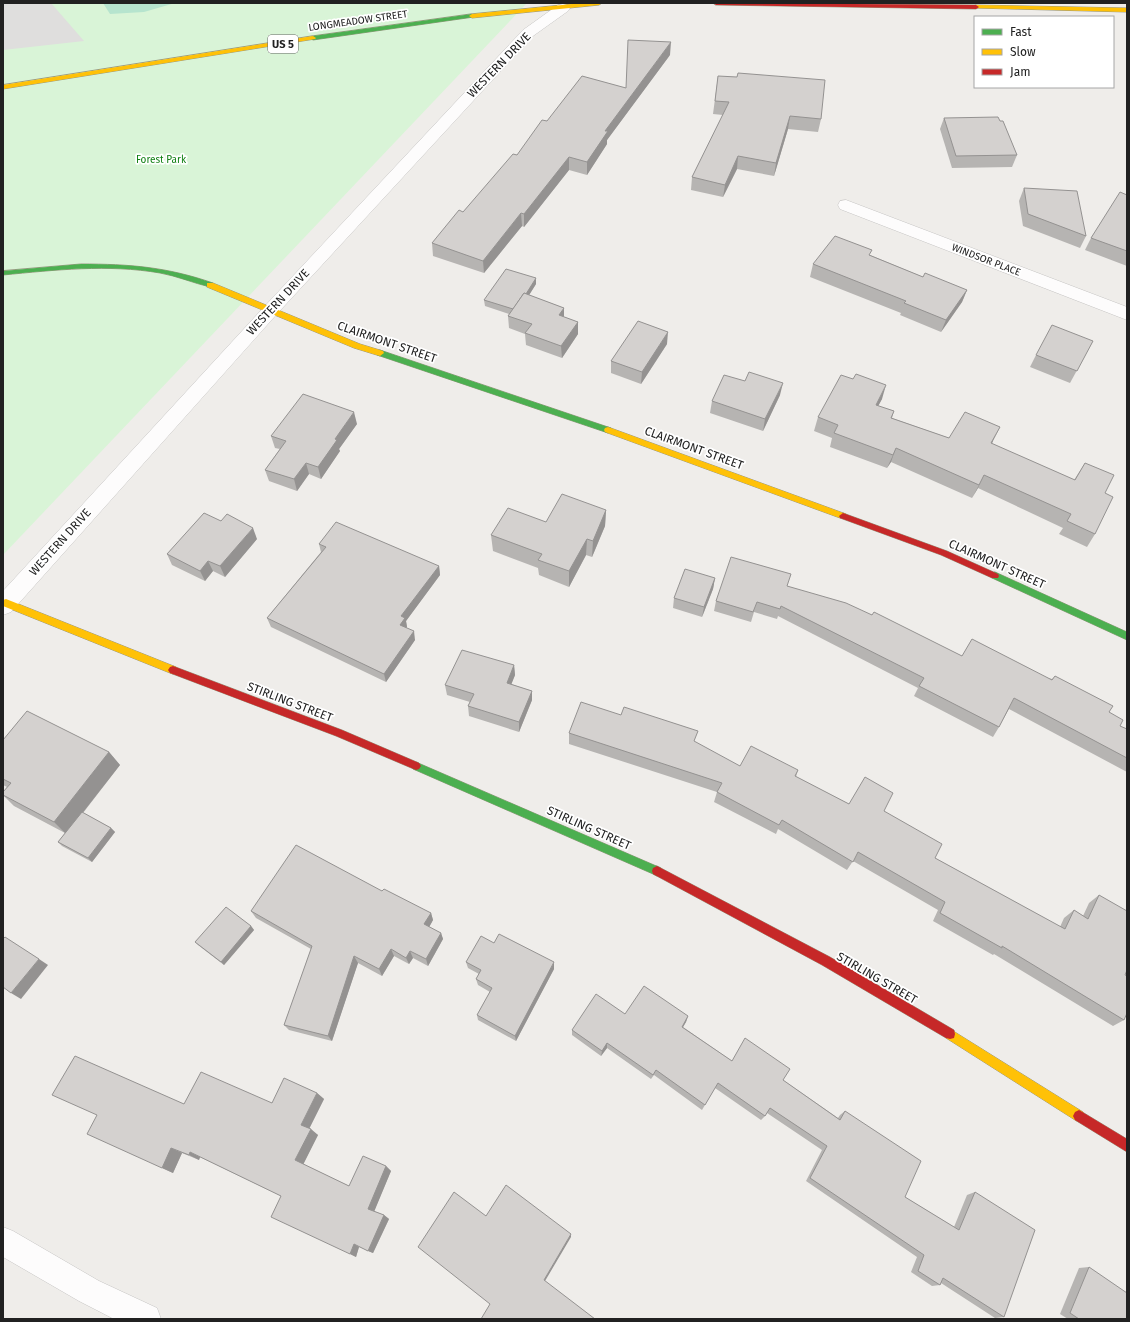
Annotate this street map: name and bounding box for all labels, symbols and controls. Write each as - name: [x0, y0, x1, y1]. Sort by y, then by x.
- street label: LONGMEADOW STREET: [308, 8, 409, 34]
- legend: [974, 16, 1114, 88]
- text: Fast: [1010, 25, 1032, 39]
- street label: WESTERN DRIVE: [464, 29, 534, 101]
- road number: US 5: [268, 35, 298, 53]
- text: Slow: [1010, 45, 1036, 59]
- text: Jam: [1010, 65, 1030, 79]
- park label: Forest Park: [136, 154, 187, 166]
- street label: WINDSOR PLACE: [950, 241, 1022, 279]
- street label: WESTERN DRIVE: [244, 266, 312, 338]
- street label: CLAIRMONT STREET: [335, 318, 439, 366]
- street label: CLAIRMONT STREET: [643, 424, 746, 473]
- street label: WESTERN DRIVE: [26, 506, 94, 578]
- street label: CLAIRMONT STREET: [947, 536, 1048, 592]
- street label: STIRLING STREET: [245, 679, 336, 725]
- street label: STIRLING STREET: [545, 803, 634, 853]
- street label: STIRLING STREET: [834, 949, 920, 1007]

